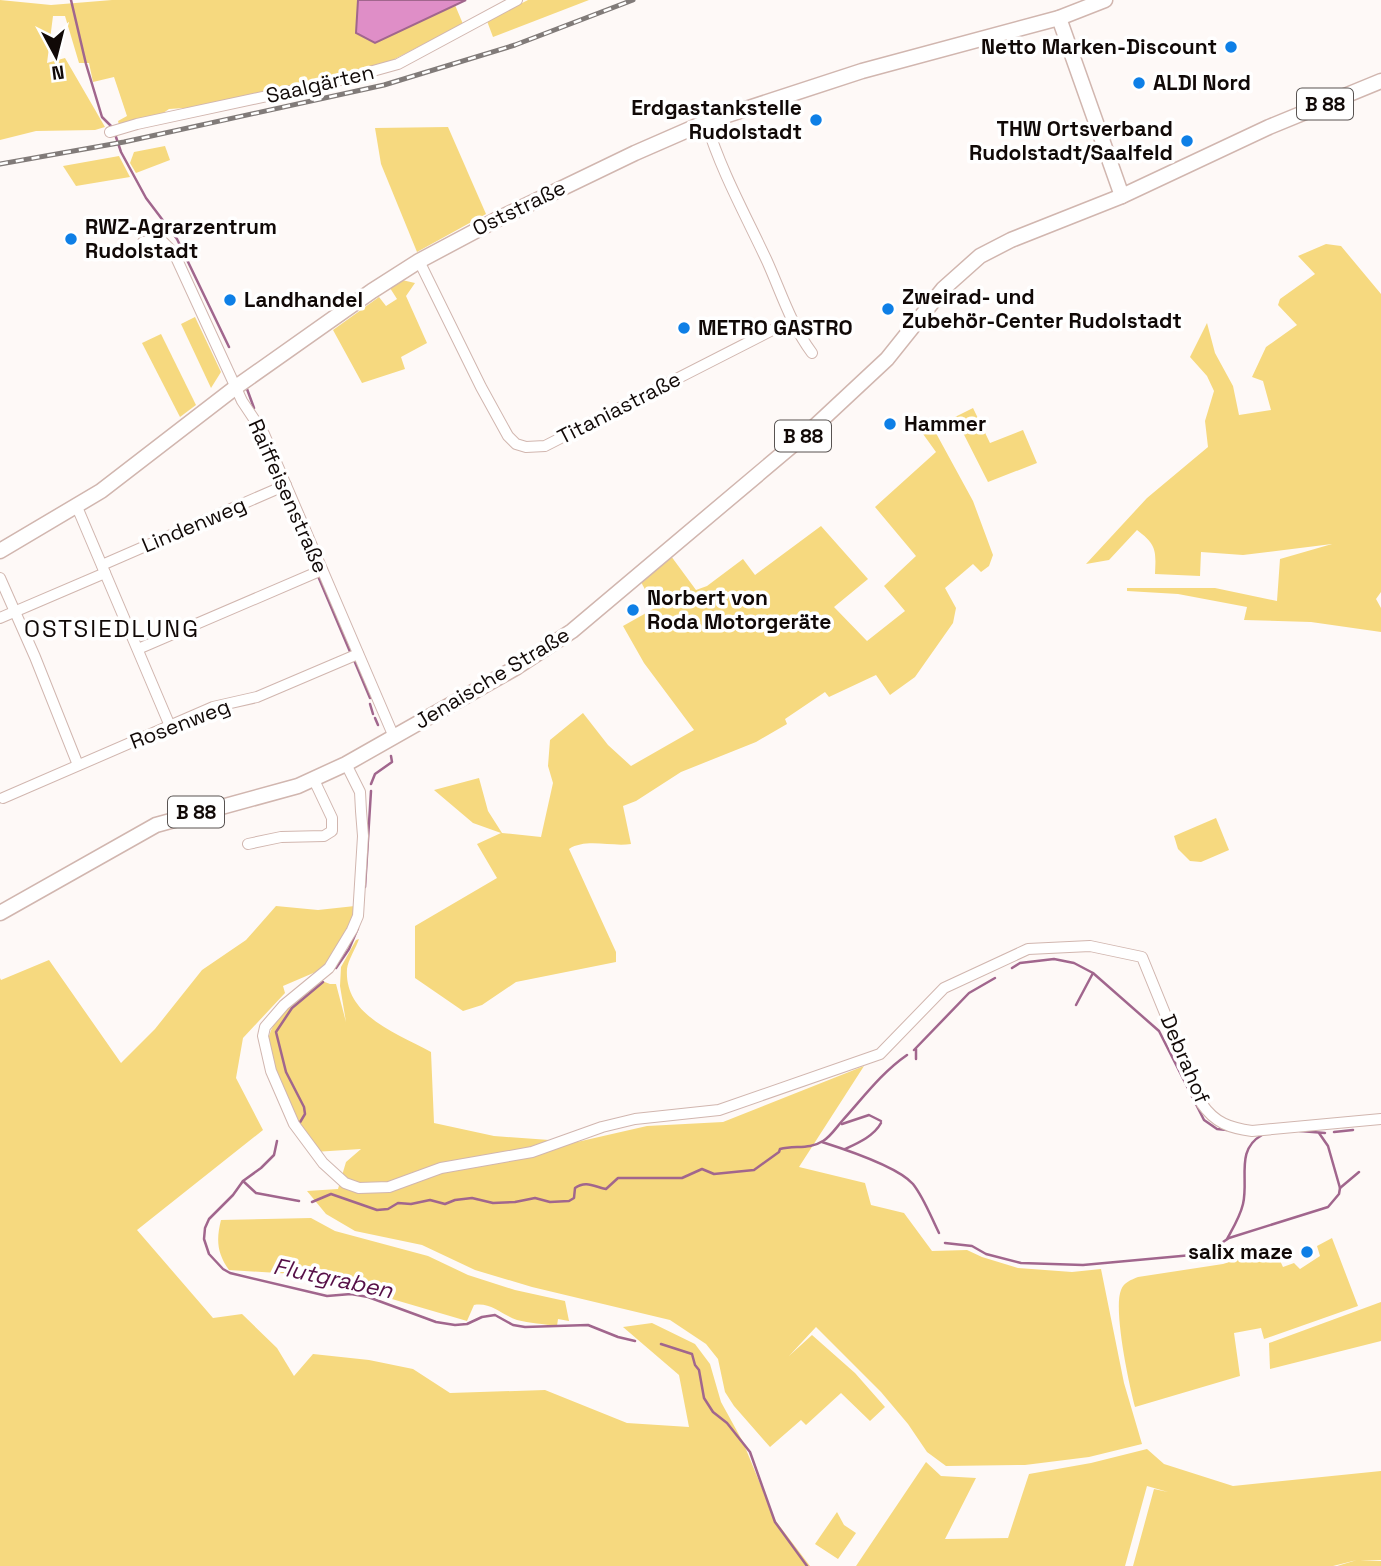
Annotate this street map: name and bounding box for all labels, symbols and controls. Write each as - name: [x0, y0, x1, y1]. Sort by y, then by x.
- north arrow: [21, 21, 91, 91]
- place label: Netto Marken-Discount: [981, 33, 1217, 60]
- marker: Netto Marken-Discount: [1223, 39, 1239, 55]
- street label: Saalgärten: [263, 58, 377, 109]
- text: N: [50, 59, 66, 86]
- place label: ALDI Nord: [1153, 69, 1251, 96]
- marker: ALDI Nord: [1131, 75, 1147, 91]
- road number: B 88: [1297, 88, 1353, 120]
- place label: Erdgastankstelle Rudolstadt: [631, 94, 802, 145]
- marker: Erdgastankstelle Rudolstadt: [808, 112, 824, 128]
- place label: THW Ortsverband Rudolstadt/Saalfeld: [969, 115, 1173, 166]
- marker: THW Ortsverband Rudolstadt/Saalfeld: [1179, 133, 1195, 149]
- street label: Oststraße: [468, 173, 570, 242]
- place label: RWZ-Agrarzentrum Rudolstadt: [85, 213, 277, 264]
- marker: RWZ-Agrarzentrum Rudolstadt: [63, 231, 79, 247]
- place label: Zweirad- und Zubehör-Center Rudolstadt: [902, 283, 1182, 334]
- place label: Landhandel: [244, 286, 363, 313]
- marker: Landhandel: [222, 292, 238, 308]
- marker: Zweirad- und Zubehör-Center Rudolstadt: [880, 301, 896, 317]
- place label: METRO GASTRO: [698, 314, 853, 341]
- marker: METRO GASTRO: [676, 320, 692, 336]
- street label: Titaniastraße: [553, 365, 685, 450]
- place label: Hammer: [904, 410, 986, 437]
- street label: Raiffeisenstraße: [242, 415, 334, 577]
- marker: Hammer: [882, 416, 898, 432]
- road number: B 88: [775, 420, 831, 452]
- street label: Lindenweg: [138, 490, 250, 559]
- place label: Norbert von Roda Motorgeräte: [647, 584, 831, 635]
- marker: Norbert von Roda Motorgeräte: [625, 602, 641, 618]
- district label: OSTSIEDLUNG: [24, 613, 200, 644]
- street label: Jenaische Straße: [409, 621, 574, 735]
- street label: Rosenweg: [126, 692, 234, 755]
- road number: B 88: [168, 796, 224, 828]
- street label: Debrahof: [1155, 1010, 1216, 1107]
- place label: salix maze: [1188, 1238, 1293, 1265]
- marker: salix maze: [1299, 1244, 1315, 1260]
- water label: Flutgraben: [271, 1251, 396, 1305]

